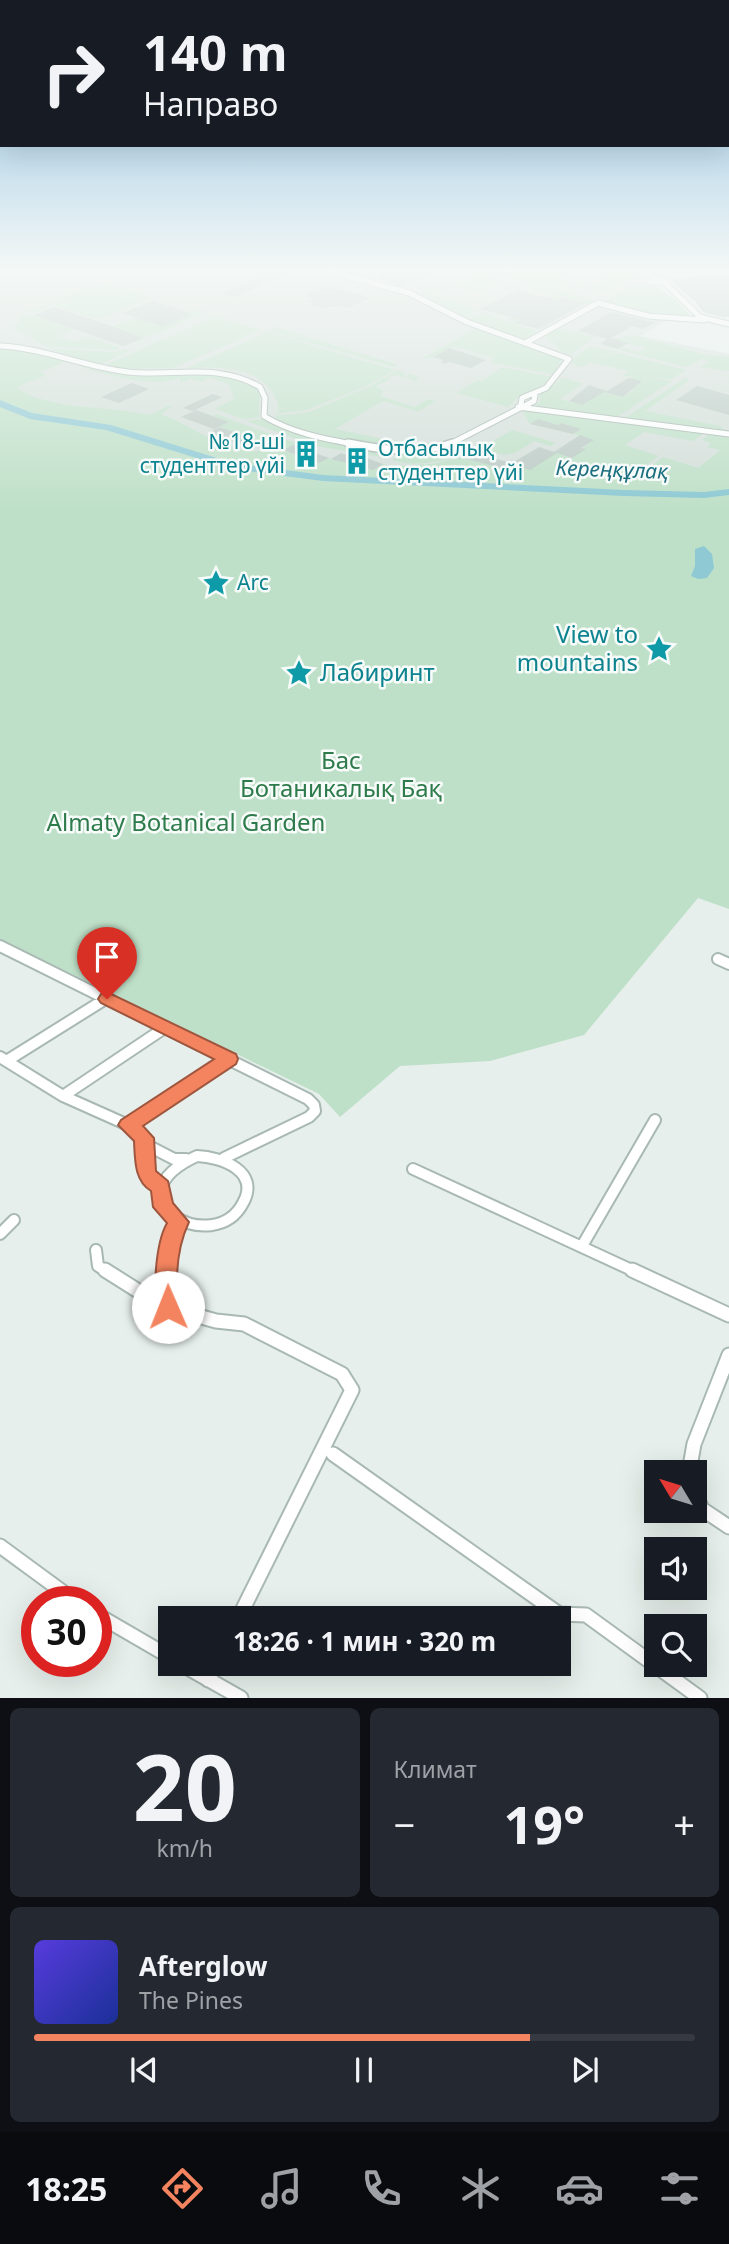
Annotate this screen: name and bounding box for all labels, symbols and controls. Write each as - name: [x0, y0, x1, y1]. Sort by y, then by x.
- text: 140 m: [143, 19, 288, 85]
- icon: right: [28, 28, 119, 119]
- text: Направо: [143, 82, 278, 125]
- place label: №18-ші студенттер үйі: [140, 427, 285, 479]
- place label: Отбасылық студенттер үйі: [378, 434, 523, 486]
- building icon: №18-ші студенттер үйі: [291, 439, 321, 469]
- building icon: Отбасылық студенттер үйі: [342, 446, 372, 476]
- water label: Кереңқұлақ: [555, 453, 670, 485]
- place icon: Arc: [201, 568, 231, 598]
- place label: Arc: [237, 568, 269, 596]
- place label: View to mountains: [517, 617, 638, 678]
- place icon: View to mountains: [644, 634, 674, 664]
- place label: Лабиринт: [320, 655, 435, 688]
- place icon: Лабиринт: [284, 658, 314, 688]
- park label: Бас Ботаникалық Бақ: [240, 743, 443, 804]
- park label: Almaty Botanical Garden: [47, 805, 325, 838]
- pin: [77, 927, 137, 999]
- icon: arrive: [88, 938, 126, 976]
- position arrow: [131, 1270, 205, 1344]
- north arrow: [644, 1460, 707, 1522]
- map controls: [644, 1460, 707, 1677]
- button: sound: [644, 1537, 707, 1600]
- speed limit sign: 30: [21, 1586, 112, 1677]
- button: search: [644, 1614, 707, 1677]
- text: 18:26 · 1 мин · 320 m: [233, 1623, 496, 1659]
- text: 20: [133, 1724, 237, 1848]
- text: Климат: [394, 1753, 477, 1785]
- text: 19°: [503, 1788, 585, 1859]
- text: −: [394, 1798, 415, 1850]
- text: +: [673, 1798, 695, 1850]
- text: km/h: [156, 1832, 213, 1864]
- text: Afterglow: [139, 1948, 267, 1984]
- text: The Pines: [139, 1984, 243, 2016]
- icon: previous: [125, 2051, 163, 2089]
- icon: pause: [345, 2051, 383, 2089]
- icon: next: [566, 2051, 604, 2089]
- icon: directions: [158, 2164, 207, 2213]
- icon: music: [257, 2164, 306, 2213]
- icon: phone: [357, 2164, 406, 2213]
- icon: climate: [456, 2164, 505, 2213]
- icon: car: [555, 2164, 604, 2213]
- icon: filters: [655, 2164, 704, 2213]
- text: 18:25: [25, 2167, 107, 2210]

